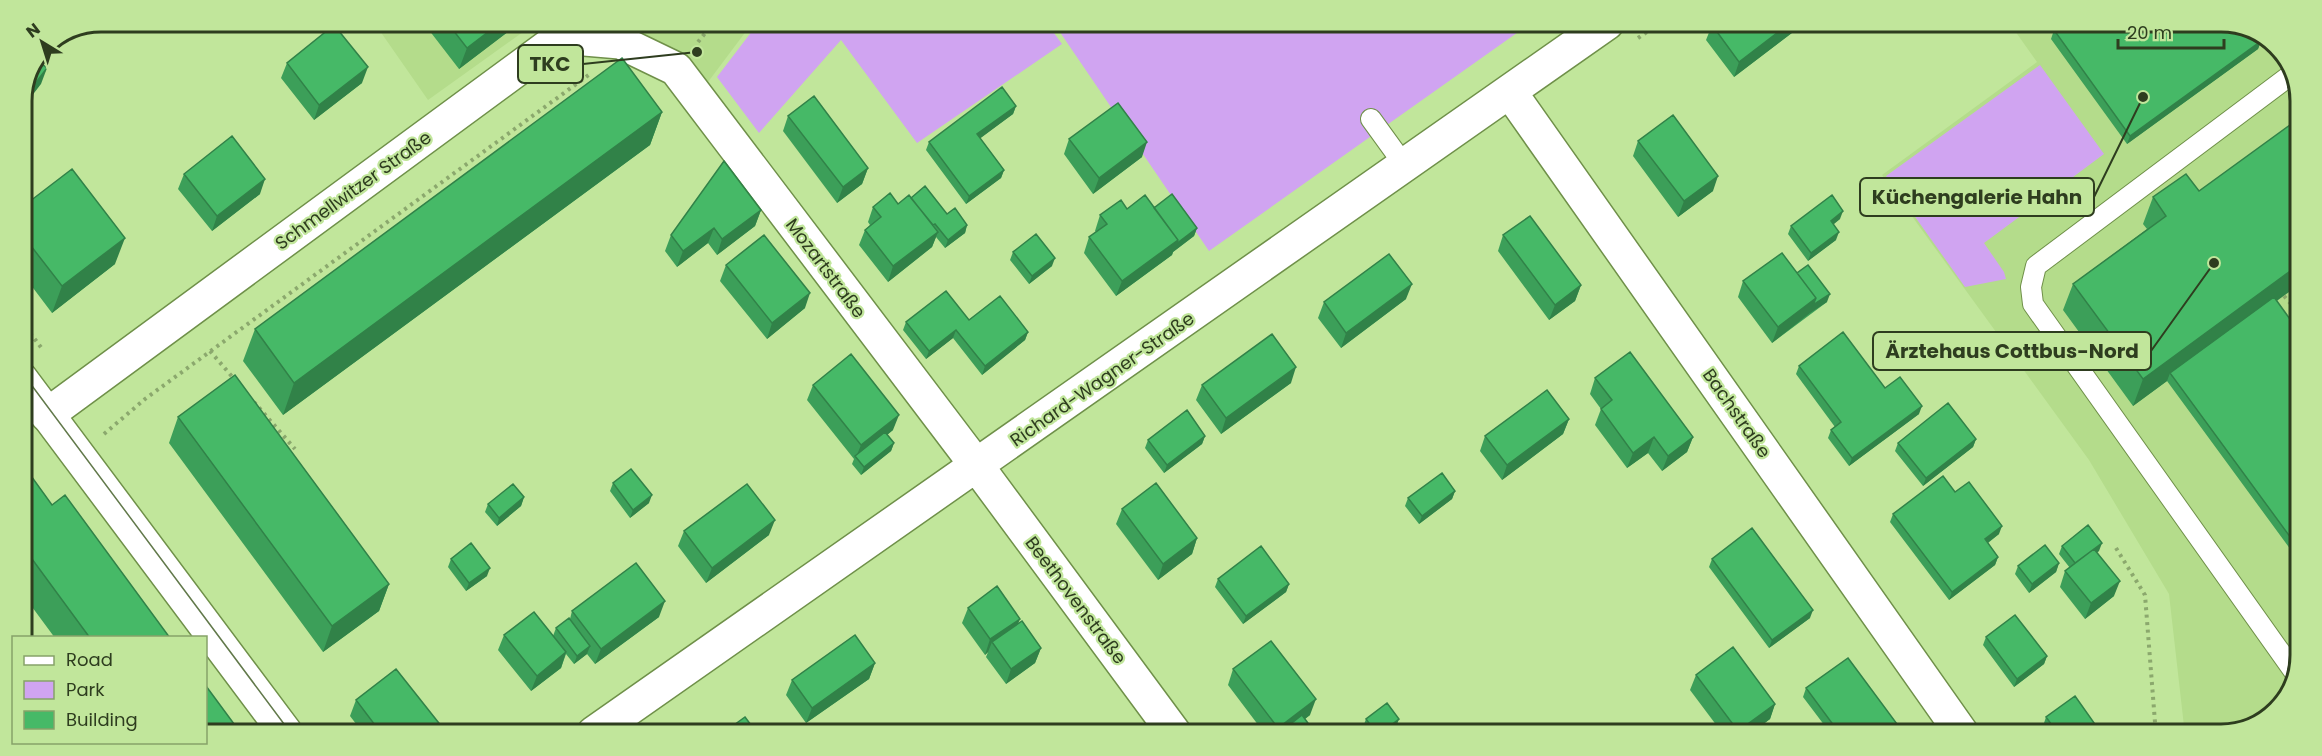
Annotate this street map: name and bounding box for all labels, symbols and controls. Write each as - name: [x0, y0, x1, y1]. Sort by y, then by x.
- north arrow: [12, 12, 72, 72]
- scale bar: [2118, 12, 2224, 50]
- text: N: [21, 18, 45, 43]
- text: 20 m: [2127, 20, 2172, 45]
- callout: TKC: [518, 45, 583, 83]
- text: TKC: [530, 50, 571, 78]
- street label: Schmellwitzer Straße: [270, 125, 436, 255]
- callout: Küchengalerie Hahn: [1860, 178, 2094, 216]
- text: Küchengalerie Hahn: [1872, 183, 2082, 211]
- street label: Mozartstraße: [780, 213, 872, 323]
- street label: Richard-Wagner-Straße: [1005, 306, 1199, 452]
- callout: Ärztehaus Cottbus-Nord: [1873, 332, 2151, 370]
- text: Ärztehaus Cottbus-Nord: [1885, 337, 2139, 365]
- street label: Bachstraße: [1697, 363, 1777, 463]
- street label: Beethovenstraße: [1020, 531, 1132, 669]
- legend: [12, 636, 207, 744]
- text: Road: [66, 647, 113, 672]
- text: Park: [66, 677, 105, 702]
- text: Building: [66, 707, 138, 732]

